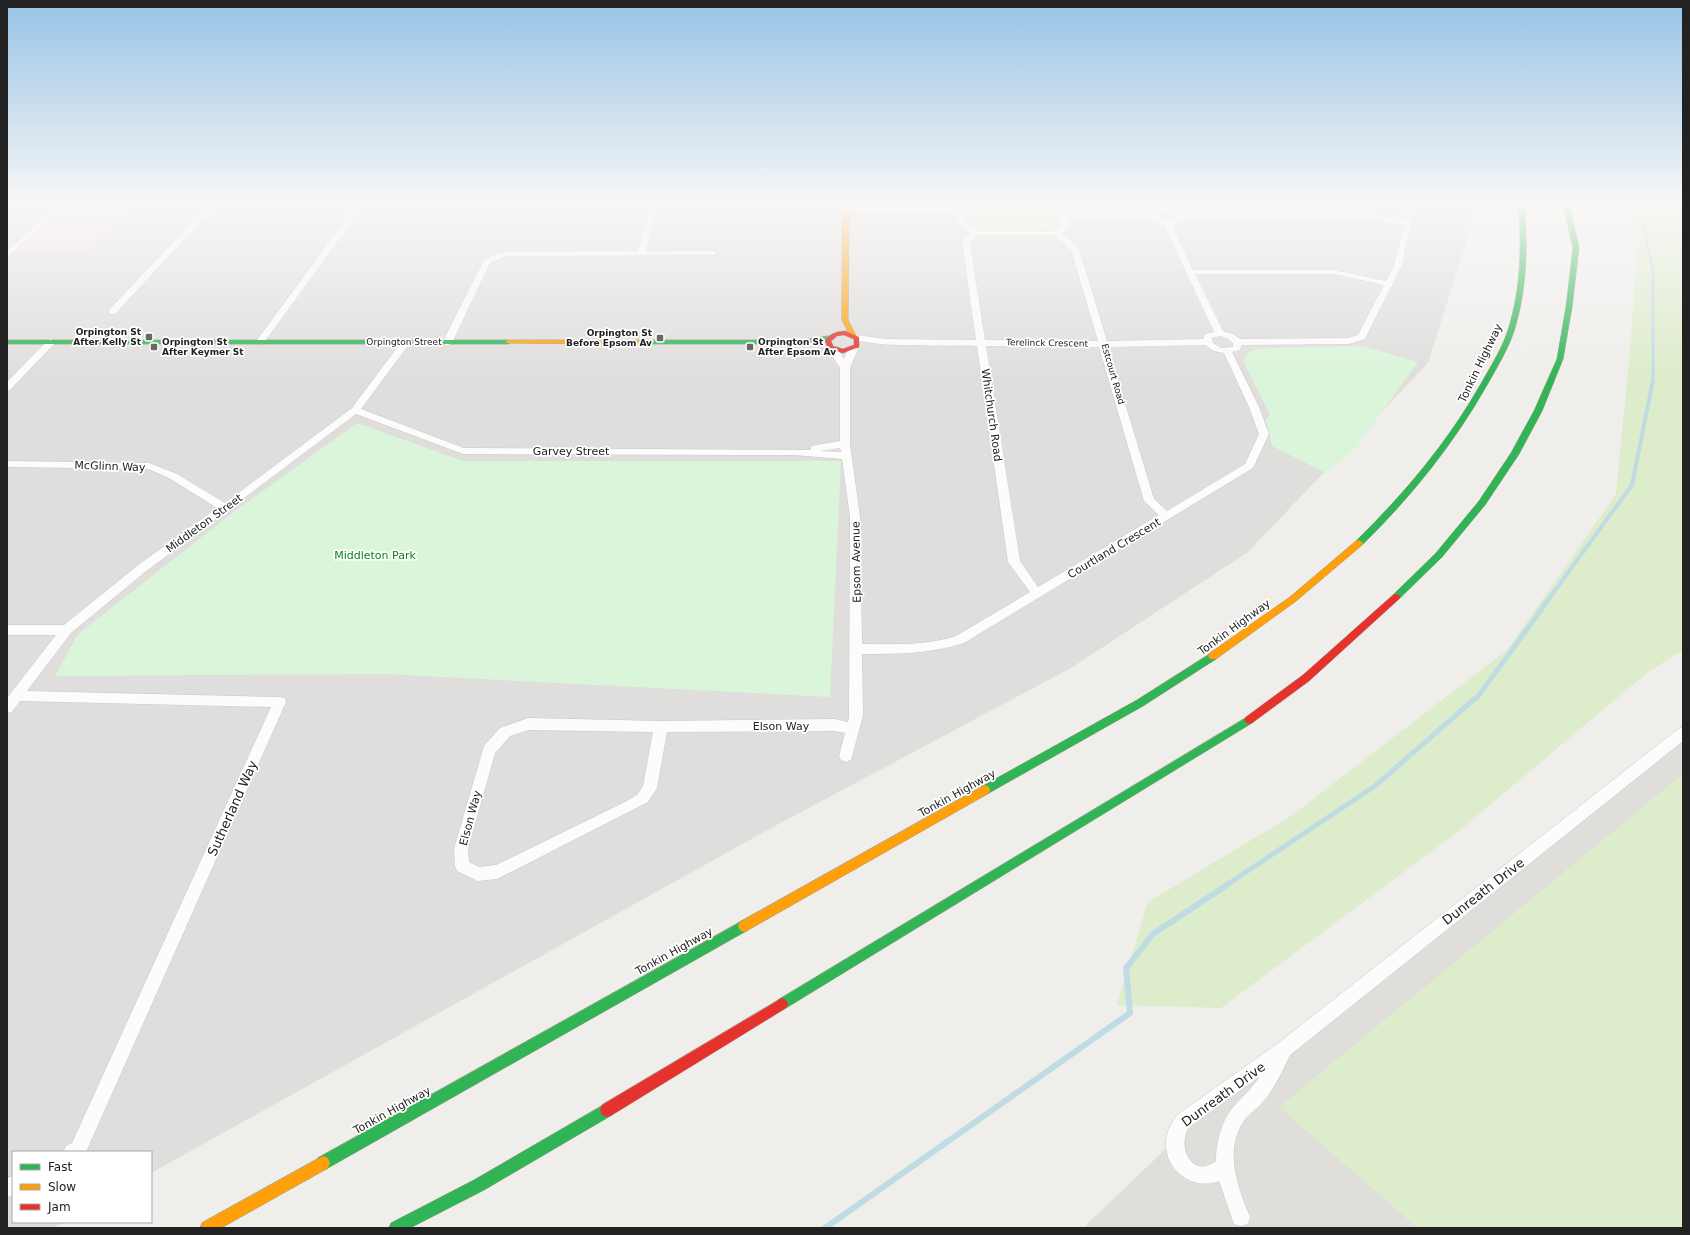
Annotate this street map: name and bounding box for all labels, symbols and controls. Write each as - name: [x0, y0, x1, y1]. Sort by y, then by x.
- street label: Tonkin Highway: [1455, 321, 1505, 406]
- place label: Orpington St After Kelly St: [73, 327, 142, 347]
- place label: Orpington St Before Epsom Av: [566, 328, 653, 348]
- marker: Orpington St After Kelly St: [144, 332, 154, 342]
- marker: Orpington St Before Epsom Av: [655, 333, 665, 343]
- place label: Orpington St After Keymer St: [162, 337, 244, 357]
- street label: Orpington Street: [366, 337, 442, 347]
- place label: Orpington St After Epsom Av: [758, 337, 836, 357]
- street label: Terelinck Crescent: [1005, 337, 1089, 349]
- marker: Orpington St After Keymer St: [149, 342, 159, 352]
- marker: Orpington St After Epsom Av: [745, 342, 755, 352]
- street label: Estcourt Road: [1100, 342, 1126, 406]
- street label: Whitchurch Road: [979, 368, 1004, 462]
- street label: Garvey Street: [533, 445, 610, 458]
- street label: McGlinn Way: [74, 459, 146, 474]
- street label: Middleton Street: [164, 491, 246, 555]
- street label: Courtland Crescent: [1065, 515, 1164, 581]
- street label: Epsom Avenue: [849, 521, 864, 603]
- park label: Middleton Park: [334, 549, 416, 562]
- street label: Tonkin Highway: [1195, 597, 1273, 659]
- street label: Elson Way: [753, 720, 810, 733]
- street label: Sutherland Way: [205, 758, 260, 858]
- street label: Tonkin Highway: [916, 767, 998, 820]
- street label: Elson Way: [457, 789, 484, 847]
- street label: Dunreath Drive: [1439, 855, 1527, 928]
- street label: Tonkin Highway: [633, 925, 715, 978]
- street label: Dunreath Drive: [1179, 1059, 1268, 1130]
- street label: Tonkin Highway: [351, 1084, 433, 1137]
- legend: [12, 1151, 152, 1223]
- text: Fast: [48, 1160, 72, 1174]
- text: Slow: [48, 1180, 76, 1194]
- text: Jam: [47, 1200, 71, 1214]

